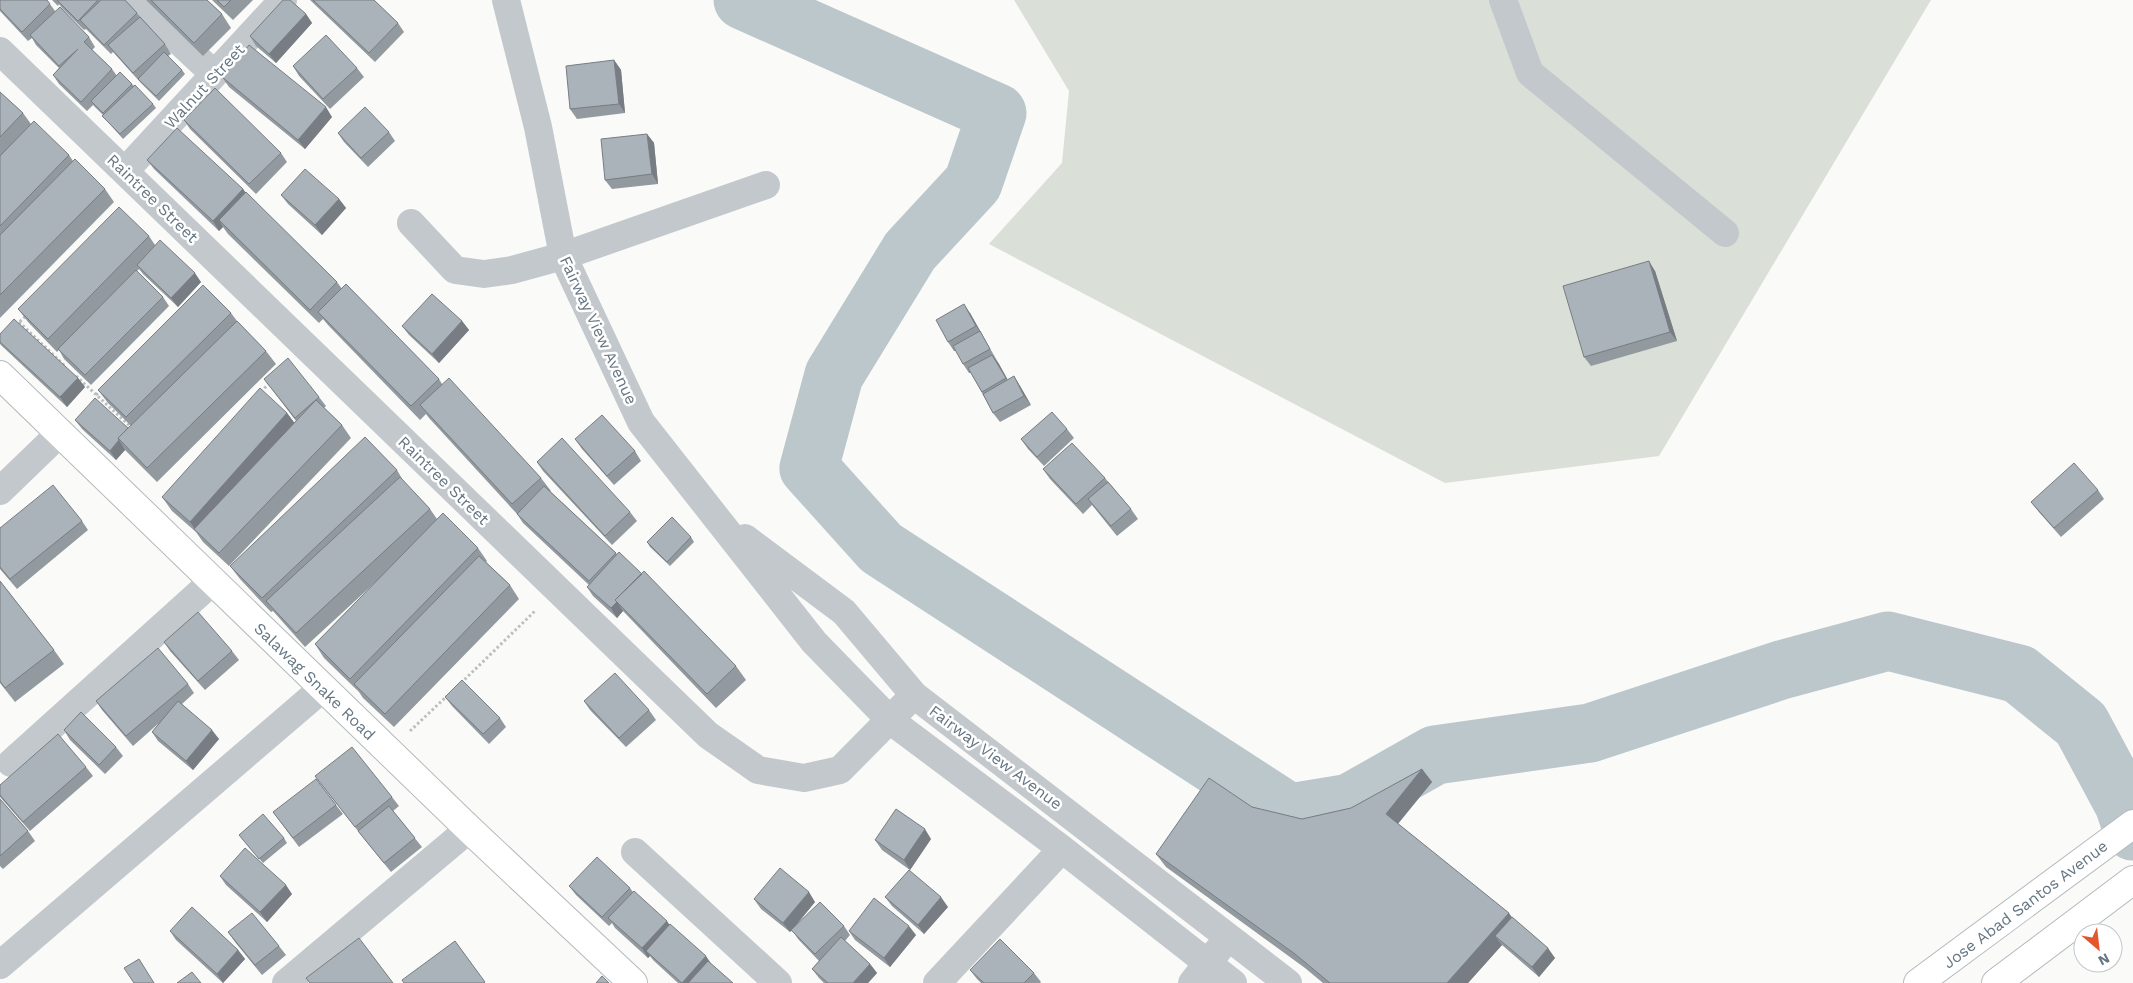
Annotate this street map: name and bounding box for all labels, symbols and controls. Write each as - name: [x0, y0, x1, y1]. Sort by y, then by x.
- street label: Walnut Street: [160, 40, 249, 133]
- street label: Raintree Street: [103, 150, 202, 247]
- street label: Fairway View Avenue: [556, 253, 641, 407]
- street label: Raintree Street: [394, 432, 493, 529]
- street label: Salawag Snake Road: [250, 619, 379, 744]
- street label: Fairway View Avenue: [926, 701, 1066, 814]
- street label: Jose Abad Santos Avenue: [1939, 836, 2111, 973]
- north arrow: [2073, 923, 2123, 973]
- text: N: [2096, 950, 2112, 969]

